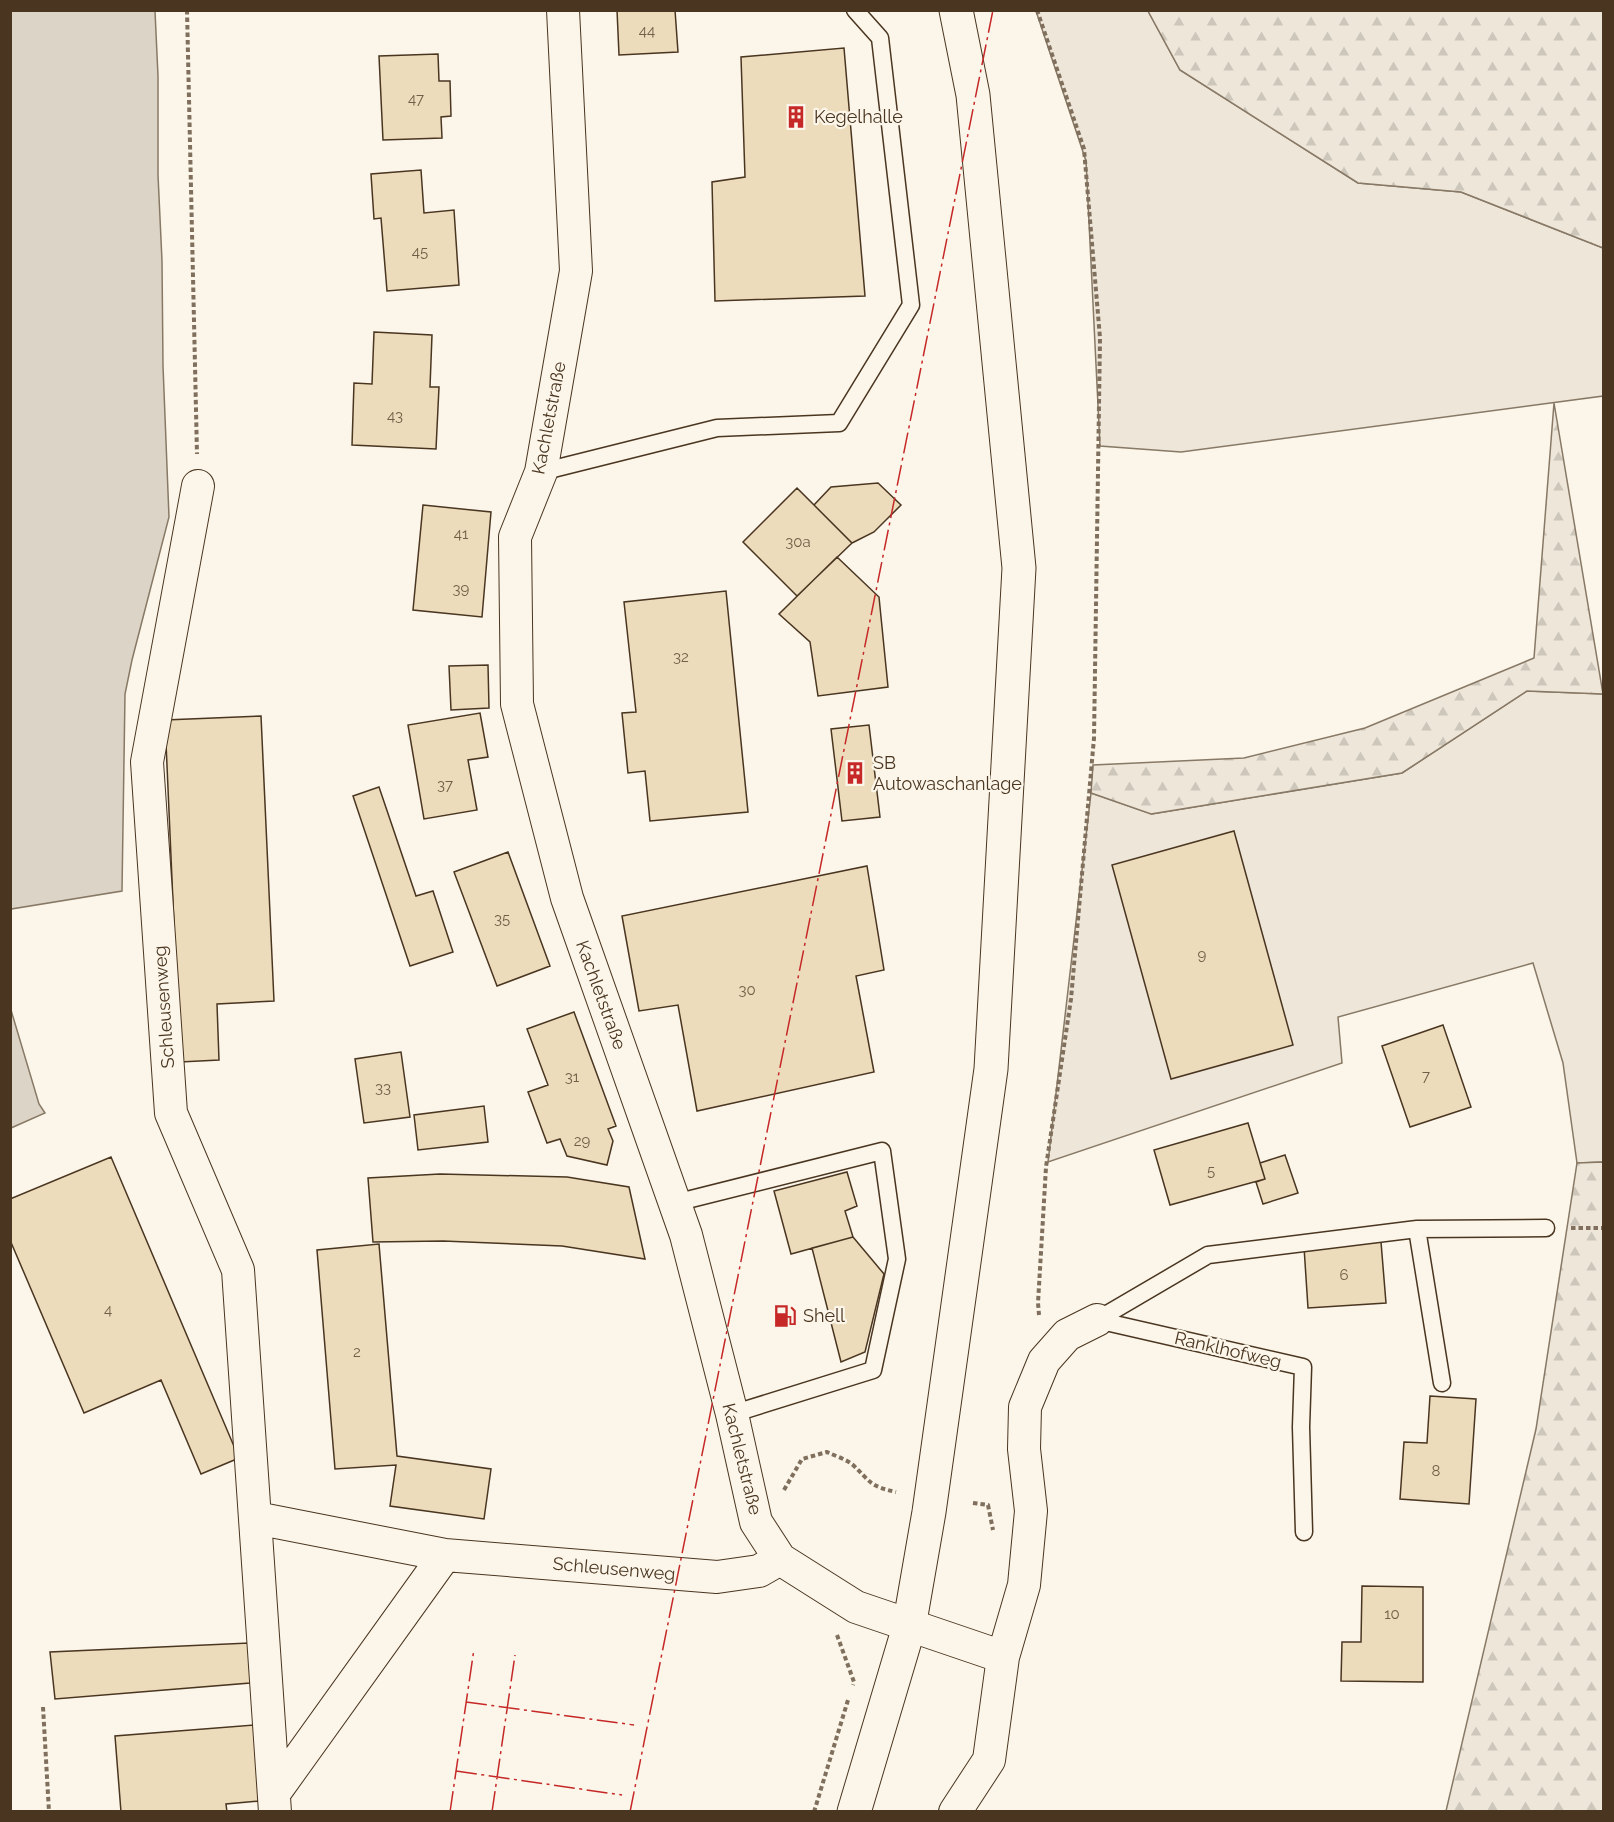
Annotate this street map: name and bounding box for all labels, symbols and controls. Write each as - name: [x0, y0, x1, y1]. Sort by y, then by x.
- house number: 44: [639, 22, 655, 40]
- house number: 47: [408, 90, 424, 108]
- building icon: Kegelhalle: [783, 104, 809, 130]
- place label: Kegelhalle: [814, 106, 903, 127]
- house number: 45: [412, 243, 428, 261]
- street label: Kachletstraße: [527, 359, 570, 476]
- house number: 43: [387, 407, 403, 425]
- house number: 41: [454, 525, 469, 543]
- house number: 30a: [785, 533, 811, 551]
- house number: 39: [453, 580, 470, 598]
- house number: 32: [673, 648, 689, 666]
- place label: SB Autowaschanlage: [873, 752, 1022, 794]
- building icon: SB Autowaschanlage: [842, 760, 868, 786]
- house number: 37: [437, 776, 453, 794]
- house number: 35: [494, 910, 510, 928]
- street label: Kachletstraße: [572, 937, 631, 1053]
- street label: Schleusenweg: [149, 945, 178, 1069]
- house number: 9: [1198, 946, 1207, 964]
- house number: 30: [738, 981, 756, 999]
- house number: 7: [1422, 1067, 1430, 1085]
- house number: 31: [565, 1068, 580, 1086]
- house number: 33: [375, 1079, 391, 1097]
- house number: 29: [574, 1132, 591, 1150]
- house number: 5: [1207, 1162, 1215, 1180]
- house number: 6: [1339, 1266, 1349, 1284]
- house number: 4: [104, 1301, 112, 1319]
- fuel station icon: Shell: [772, 1303, 798, 1329]
- place label: Shell: [803, 1305, 845, 1326]
- street label: Ranklhofweg: [1172, 1327, 1284, 1372]
- house number: 2: [353, 1343, 361, 1361]
- street label: Kachletstraße: [718, 1401, 767, 1517]
- house number: 8: [1432, 1462, 1441, 1480]
- street label: Schleusenweg: [552, 1553, 676, 1584]
- house number: 10: [1384, 1605, 1400, 1623]

